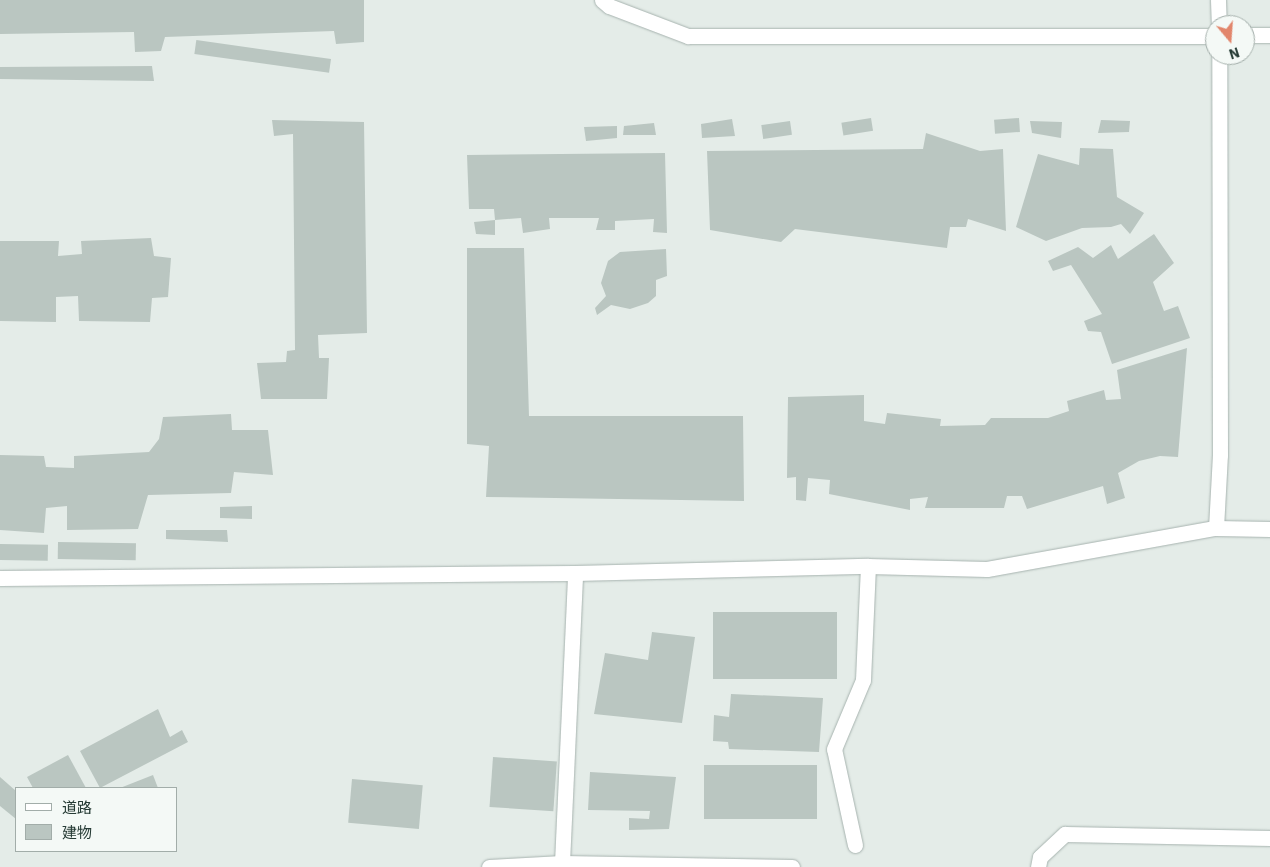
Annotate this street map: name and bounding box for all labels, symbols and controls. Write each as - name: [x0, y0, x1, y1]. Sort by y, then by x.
- north arrow: [1205, 15, 1255, 65]
- text: N: [1227, 43, 1242, 63]
- legend: [15, 787, 178, 852]
- text: 道路: [62, 798, 92, 817]
- text: 建物: [62, 823, 92, 842]

